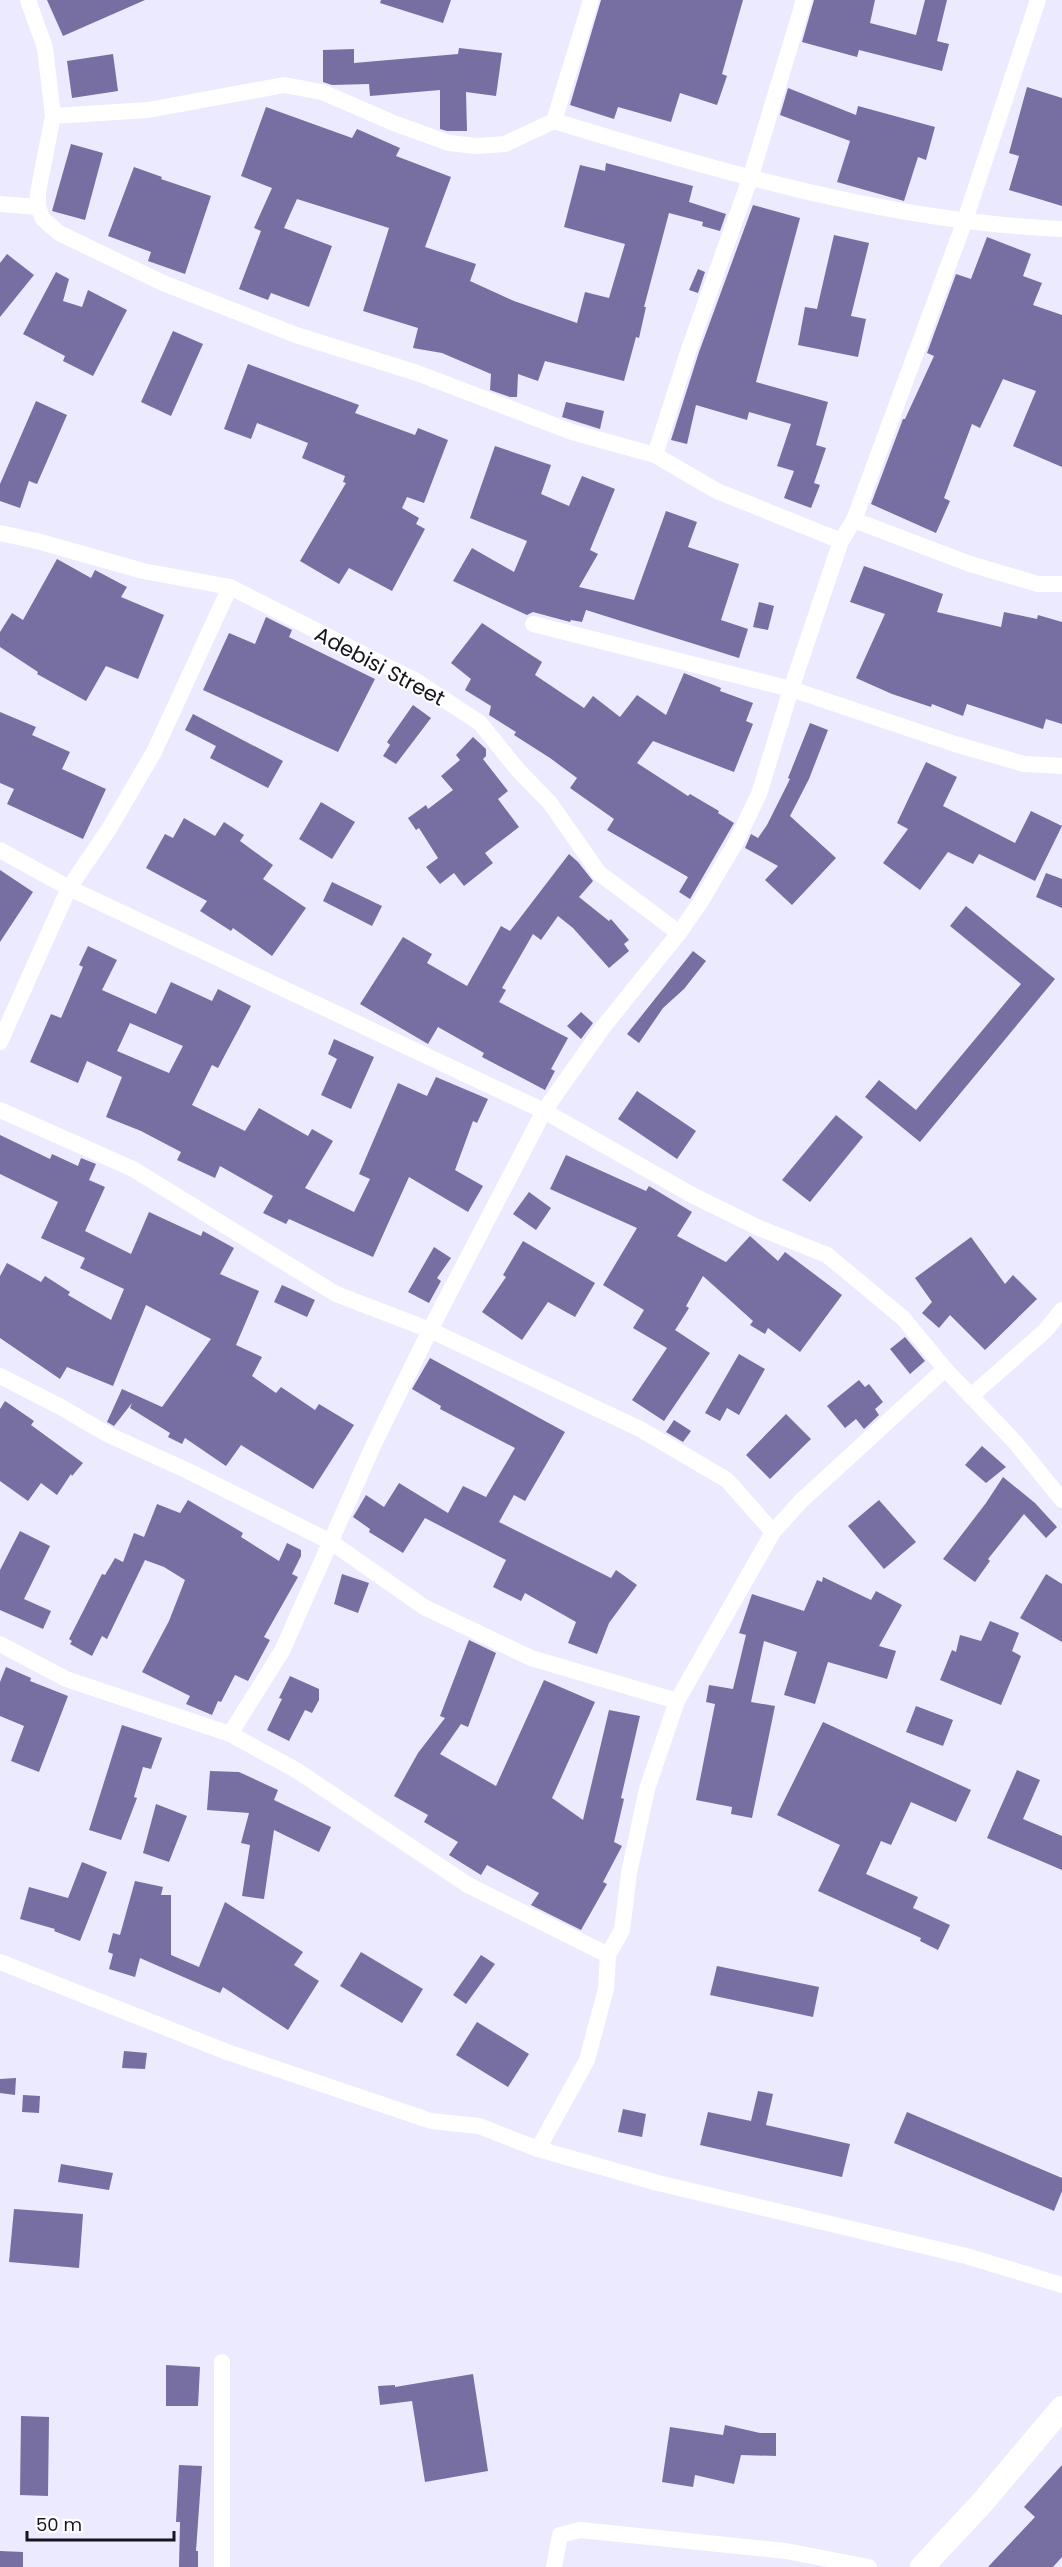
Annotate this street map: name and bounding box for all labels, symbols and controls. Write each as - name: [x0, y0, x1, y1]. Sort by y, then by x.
- street label: Adebisi Street: [310, 619, 450, 713]
- scale bar: [27, 2504, 174, 2542]
- text: 50 m: [36, 2512, 82, 2537]

